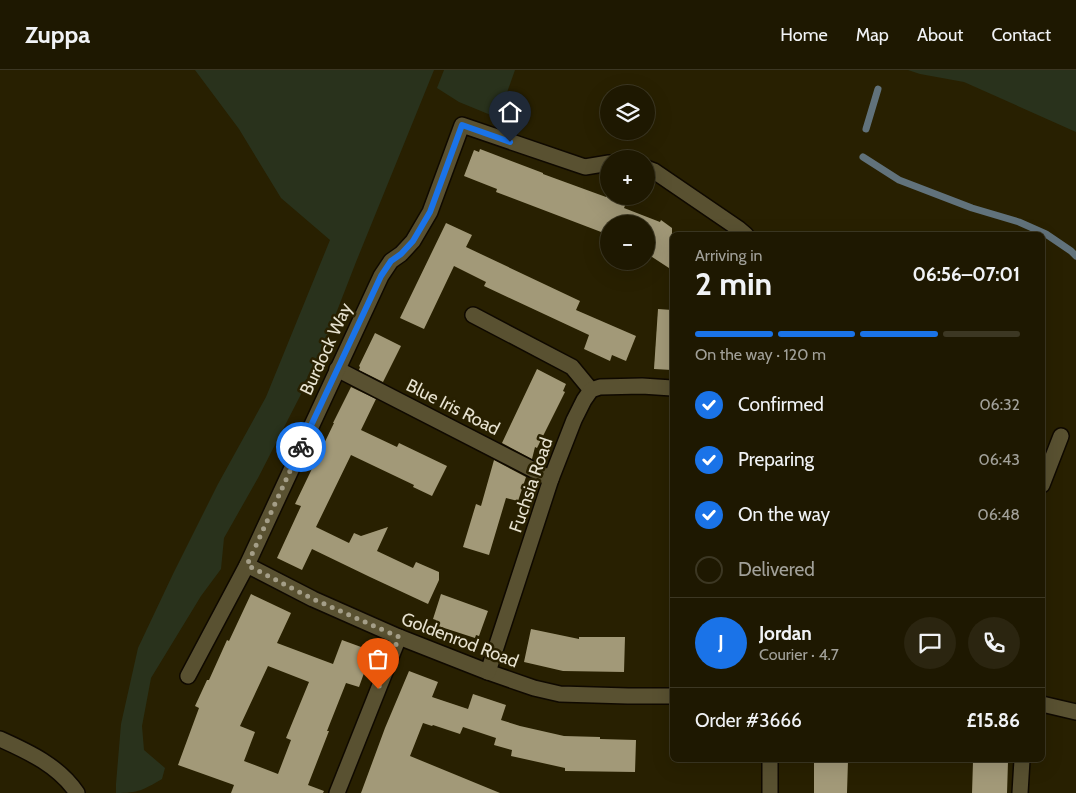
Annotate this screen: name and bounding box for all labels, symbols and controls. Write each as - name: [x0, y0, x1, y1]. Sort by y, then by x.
- text: Zuppa: [25, 20, 90, 49]
- text: Home: [780, 24, 828, 46]
- text: Map: [856, 24, 889, 46]
- text: About: [917, 24, 963, 46]
- text: Contact: [991, 24, 1051, 46]
- map controls: [600, 85, 655, 270]
- button: layers: [600, 85, 655, 140]
- pin: [489, 91, 531, 142]
- icon: home: [496, 98, 524, 126]
- button: +: [600, 150, 655, 205]
- button: −: [600, 215, 655, 270]
- text: Arriving in: [695, 246, 762, 265]
- text: 06:56–07:01: [913, 263, 1020, 286]
- text: 2 min: [695, 264, 772, 303]
- street label: Burdock Way: [295, 299, 357, 399]
- text: On the way · 120 m: [695, 345, 826, 364]
- street label: Blue Iris Road: [403, 374, 503, 440]
- icon: check: [695, 391, 723, 419]
- text: Confirmed: [738, 393, 824, 416]
- text: 06:32: [979, 395, 1020, 414]
- courier: [276, 422, 326, 472]
- icon: bike: [287, 433, 315, 461]
- street label: Fuchsia Road: [504, 435, 558, 535]
- icon: check: [695, 446, 723, 474]
- text: Preparing: [738, 448, 814, 471]
- text: 06:43: [979, 450, 1020, 469]
- icon: check: [695, 501, 723, 529]
- text: On the way: [738, 503, 830, 526]
- text: 06:48: [977, 505, 1020, 524]
- text: Delivered: [738, 558, 815, 581]
- street label: Goldenrod Road: [398, 608, 522, 672]
- button: chat: [904, 617, 956, 669]
- button: phone: [968, 617, 1020, 669]
- text: Jordan: [759, 622, 812, 645]
- text: J: [718, 631, 724, 654]
- pin: [357, 638, 399, 689]
- icon: bag: [364, 645, 392, 673]
- text: Courier · 4.7: [759, 645, 839, 664]
- text: Order #3666: [695, 709, 802, 732]
- text: £15.86: [967, 709, 1020, 732]

